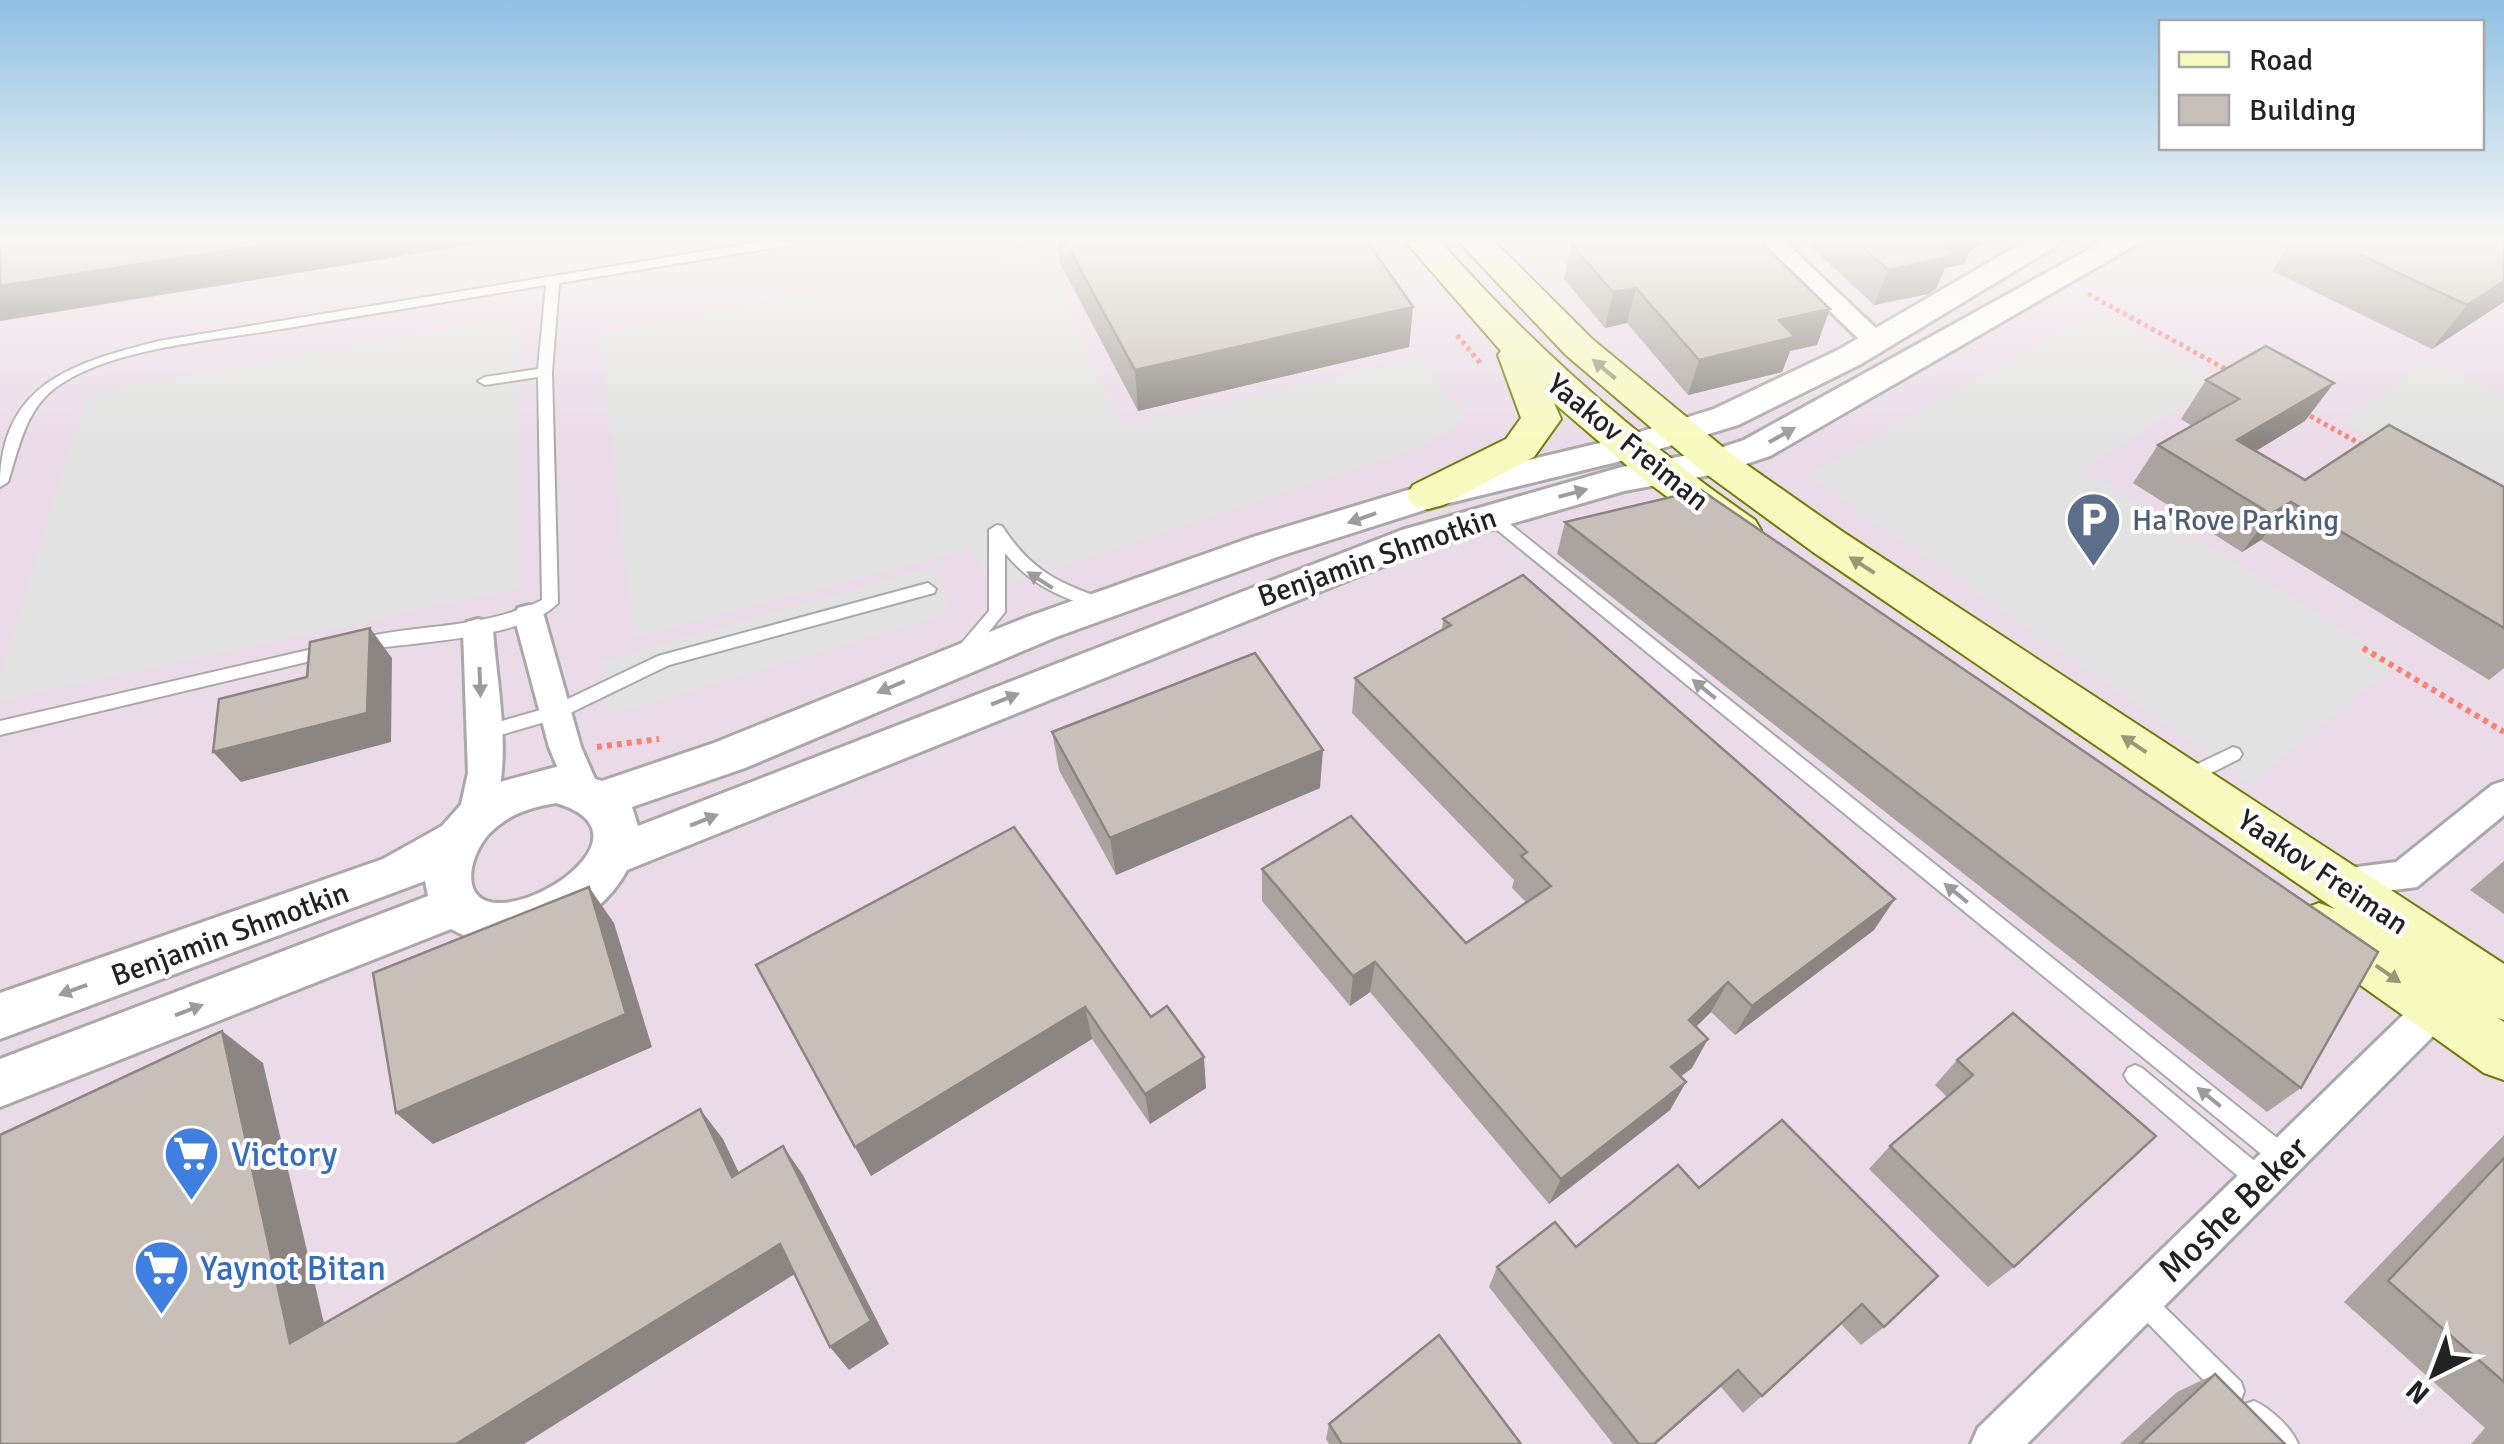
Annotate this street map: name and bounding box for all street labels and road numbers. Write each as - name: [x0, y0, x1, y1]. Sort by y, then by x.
- street label: Yaakov Freiman: [1539, 366, 1716, 519]
- street label: Benjamin Shmotkin: [1253, 499, 1501, 616]
- street label: Yaakov Freiman: [2230, 802, 2415, 943]
- street label: Benjamin Shmotkin: [106, 874, 354, 995]
- street label: Moshe Beker: [2149, 1127, 2317, 1292]

